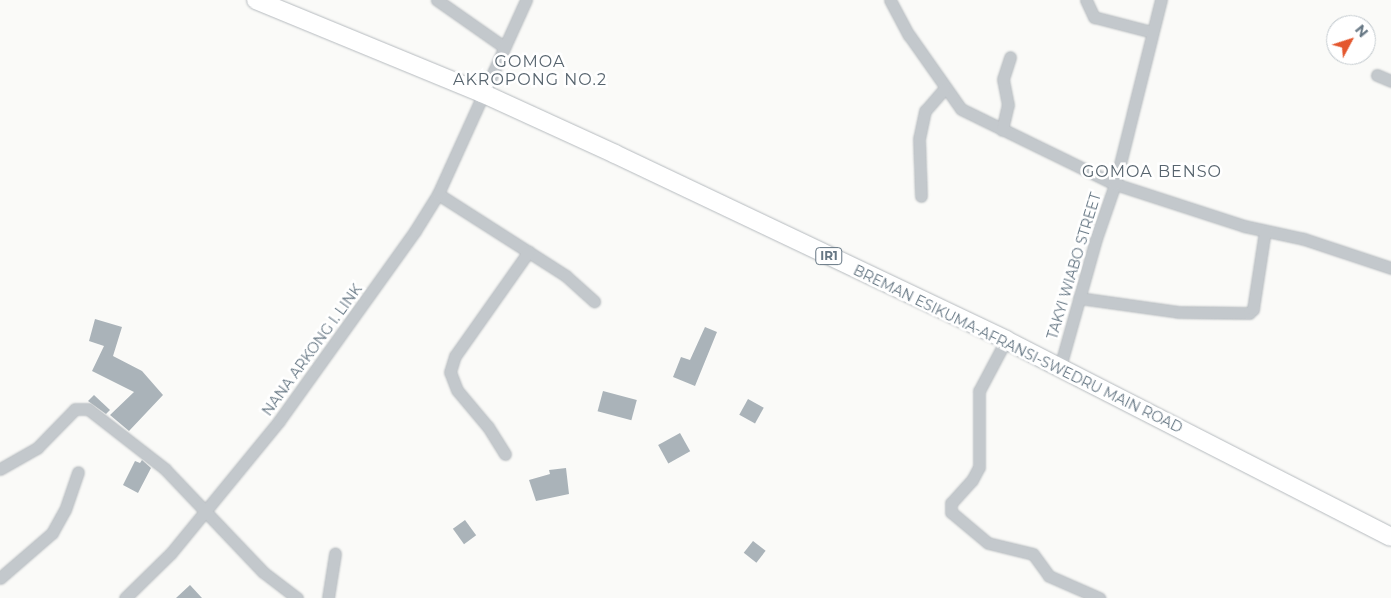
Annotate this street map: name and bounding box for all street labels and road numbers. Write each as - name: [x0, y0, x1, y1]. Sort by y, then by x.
- street label: TAKYI WIABO STREET: [1044, 191, 1104, 341]
- road number: IR1: [815, 247, 843, 266]
- street label: BREMAN ESIKUMA-AFRANSI-SWEDRU MAIN ROAD: [851, 262, 1185, 436]
- street label: NANA ARKONG I. LINK: [259, 281, 365, 419]

